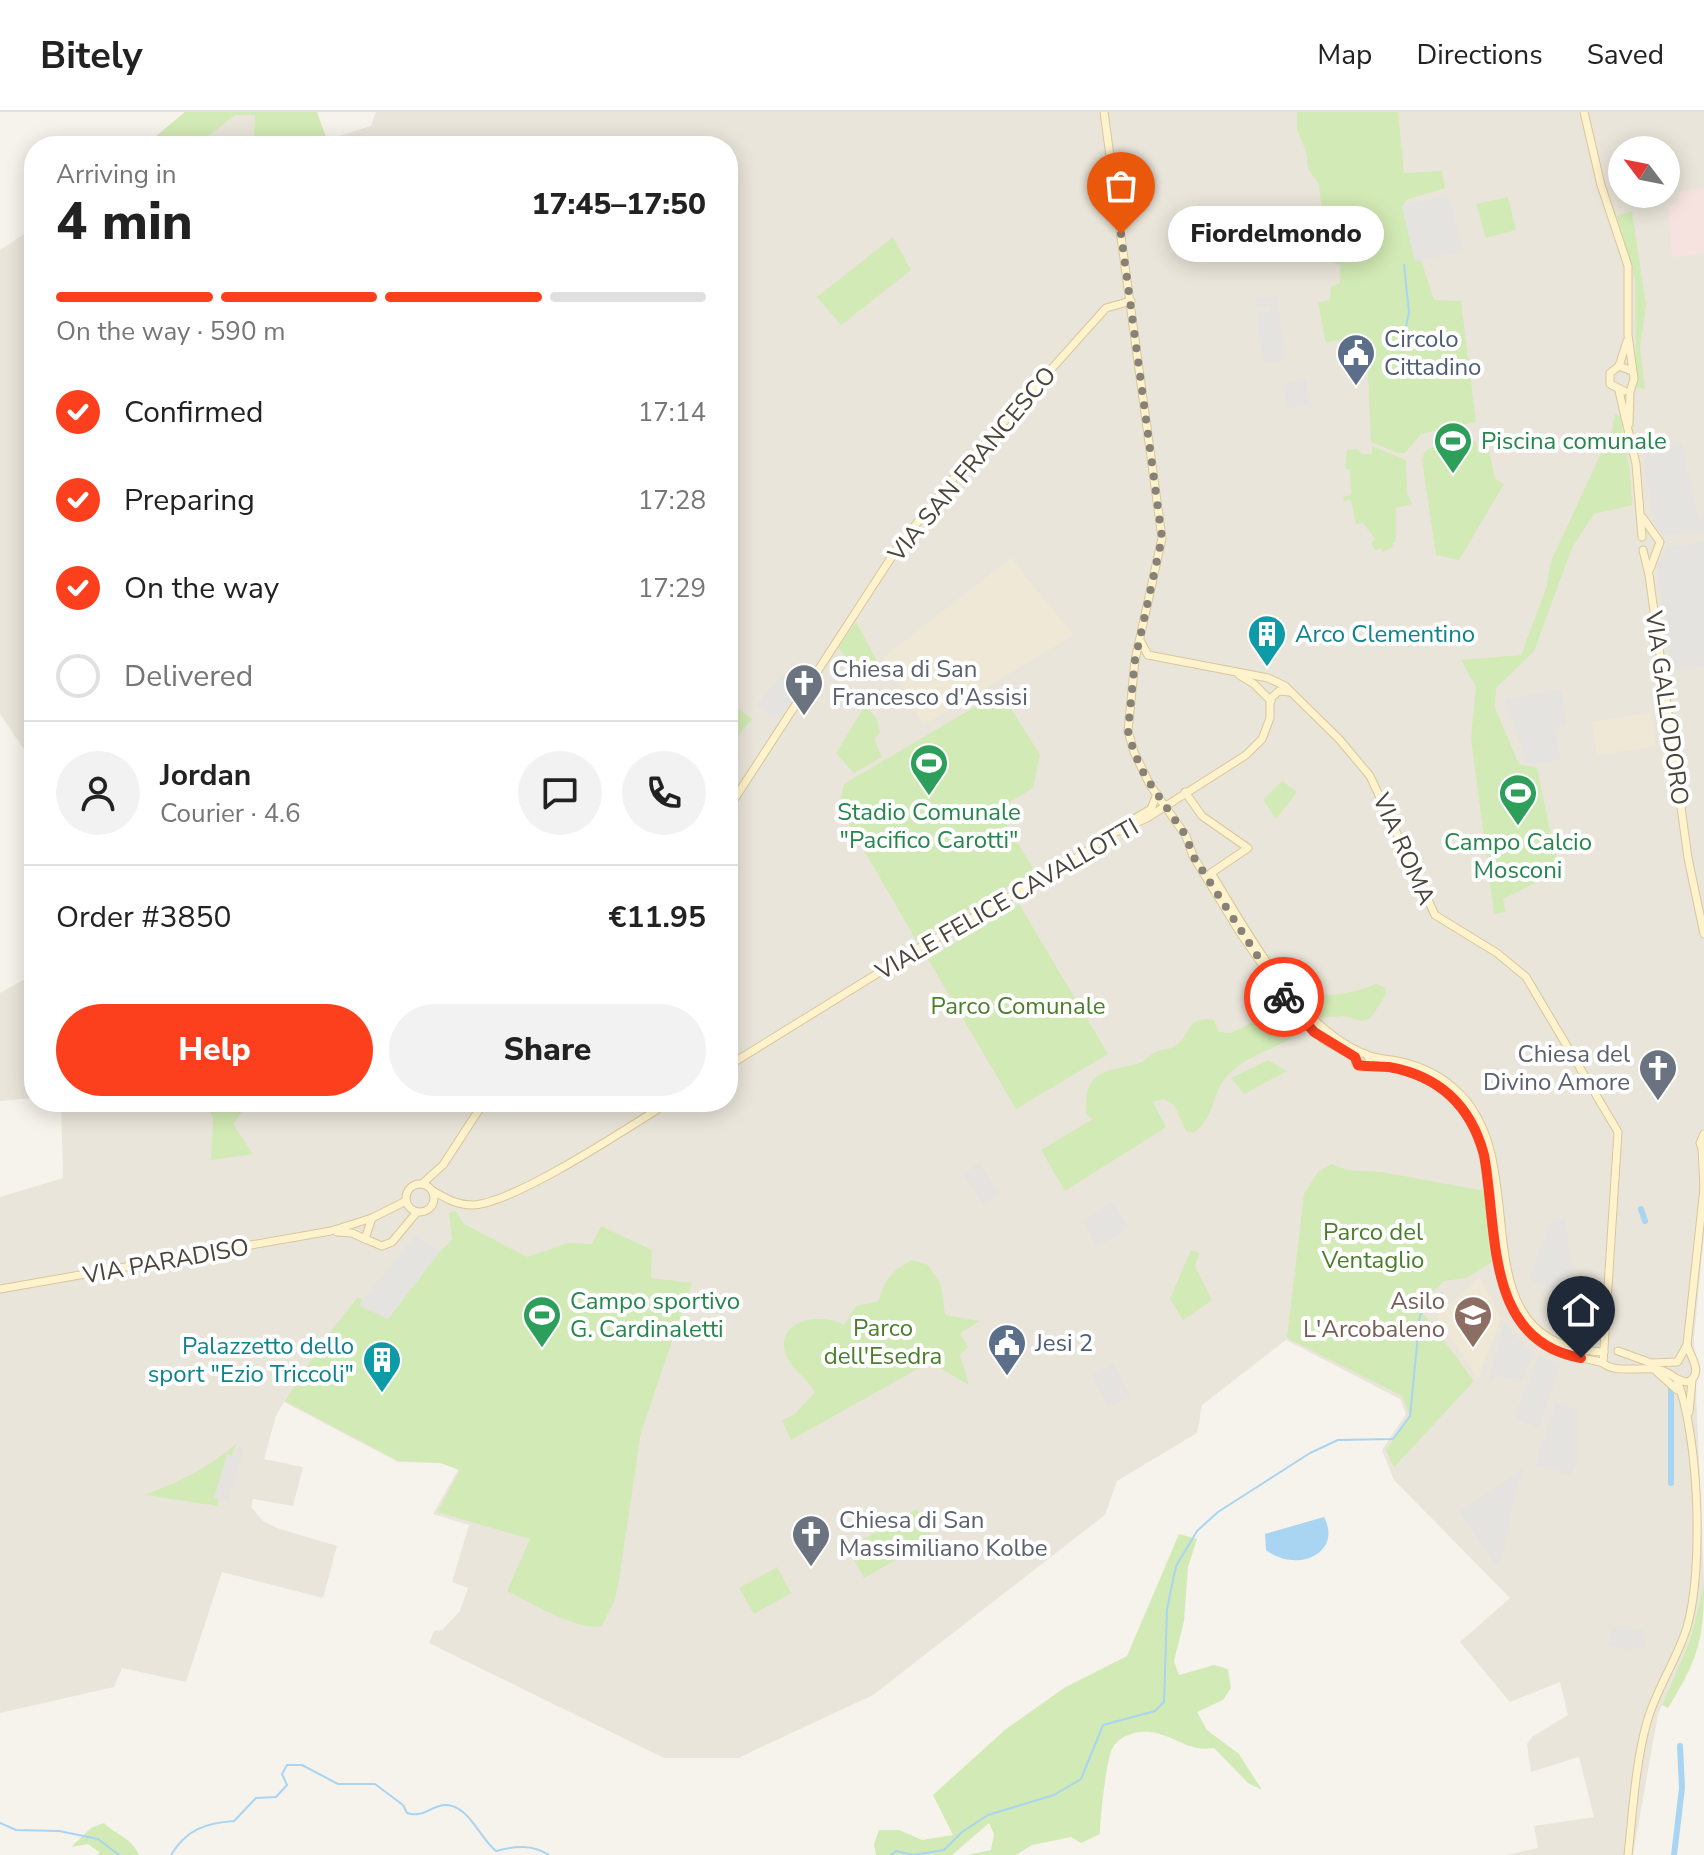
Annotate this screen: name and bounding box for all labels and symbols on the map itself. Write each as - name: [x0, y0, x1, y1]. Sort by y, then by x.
- north arrow: [1608, 136, 1680, 208]
- pin: [1087, 152, 1155, 234]
- callout: Fiordelmondo: [1169, 206, 1385, 262]
- place label: Circolo Cittadino: [1384, 323, 1481, 383]
- public building icon: Circolo Cittadino: [1335, 332, 1377, 387]
- street label: VIA SAN FRANCESCO: [880, 360, 1063, 569]
- sports icon: Piscina comunale: [1432, 420, 1474, 475]
- place label: Piscina comunale: [1481, 425, 1667, 457]
- street label: VIA GALLODORO: [1637, 608, 1696, 807]
- building icon: Arco Clementino: [1246, 613, 1288, 668]
- place label: Arco Clementino: [1295, 618, 1475, 650]
- place label: Chiesa di San Francesco d'Assisi: [832, 653, 1028, 713]
- church icon: Chiesa di San Francesco d'Assisi: [783, 662, 825, 717]
- sports icon: Stadio Comunale "Pacifico Carotti": [908, 742, 950, 797]
- sports icon: Campo Calcio Mosconi: [1497, 772, 1539, 827]
- street label: VIA ROMA: [1365, 787, 1443, 910]
- place label: Stadio Comunale "Pacifico Carotti": [837, 796, 1021, 856]
- street label: VIALE FELICE CAVALLOTTI: [869, 811, 1144, 988]
- place label: Campo Calcio Mosconi: [1444, 826, 1592, 886]
- courier: [1244, 957, 1324, 1037]
- park label: Parco Comunale: [931, 990, 1105, 1022]
- place label: Chiesa del Divino Amore: [1483, 1038, 1630, 1098]
- church icon: Chiesa del Divino Amore: [1637, 1047, 1679, 1102]
- park label: Parco del Ventaglio: [1321, 1216, 1424, 1276]
- street label: VIA PARADISO: [80, 1231, 251, 1291]
- pin: [1547, 1276, 1615, 1358]
- place label: Campo sportivo G. Cardinaletti: [570, 1285, 740, 1345]
- place label: Asilo L'Arcobaleno: [1303, 1285, 1445, 1345]
- sports icon: Campo sportivo G. Cardinaletti: [521, 1294, 563, 1349]
- school or university icon: Asilo L'Arcobaleno: [1452, 1294, 1494, 1349]
- park label: Parco dell'Esedra: [824, 1312, 942, 1372]
- public building icon: Jesi 2: [986, 1322, 1028, 1377]
- place label: Jesi 2: [1034, 1327, 1093, 1359]
- place label: Palazzetto dello sport "Ezio Triccoli": [148, 1330, 354, 1390]
- building icon: Palazzetto dello sport "Ezio Triccoli": [361, 1339, 403, 1394]
- place label: Chiesa di San Massimiliano Kolbe: [839, 1504, 1047, 1564]
- church icon: Chiesa di San Massimiliano Kolbe: [790, 1513, 832, 1568]

